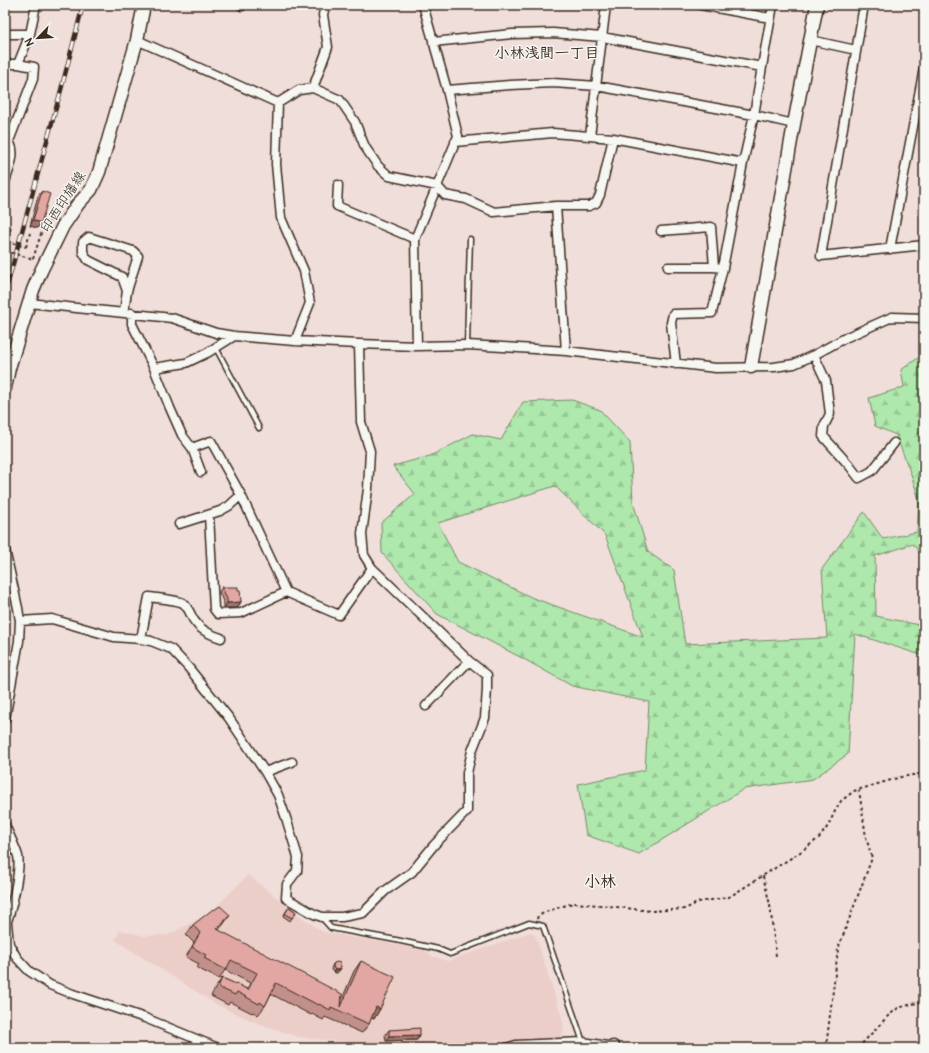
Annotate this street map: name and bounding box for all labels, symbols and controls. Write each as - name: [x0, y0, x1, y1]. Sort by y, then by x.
- north arrow: [18, 18, 58, 58]
- text: N: [22, 35, 37, 48]
- district label: 小林浅間一丁目: [494, 44, 600, 63]
- street label: 印西印旛線: [37, 168, 89, 236]
- district label: 小林: [584, 872, 616, 892]

